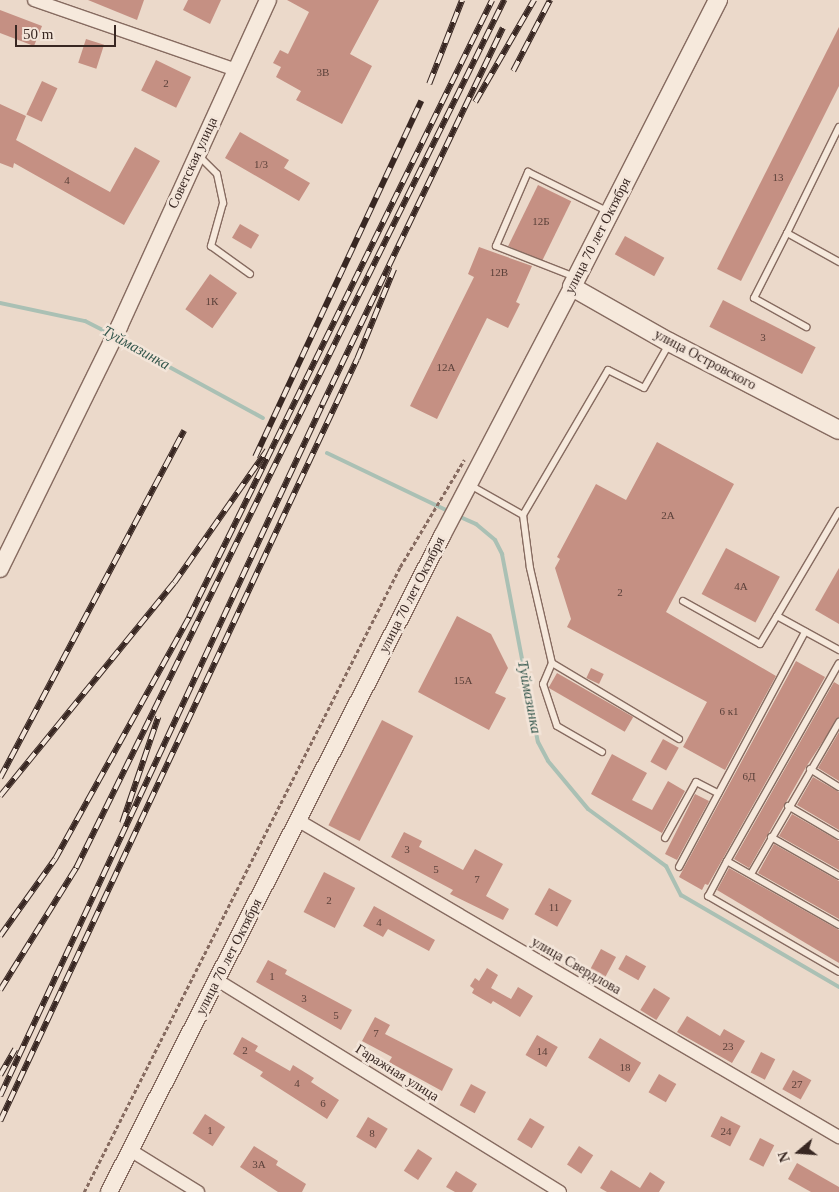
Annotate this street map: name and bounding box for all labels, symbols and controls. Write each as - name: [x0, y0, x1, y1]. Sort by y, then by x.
- scale bar: [18, 15, 119, 47]
- text: 50 m: [23, 26, 53, 42]
- house number: 3В: [317, 65, 329, 79]
- house number: 2: [163, 76, 169, 90]
- street label: Советская улица: [164, 115, 222, 211]
- house number: 1/3: [254, 157, 268, 171]
- house number: 13: [772, 170, 784, 184]
- house number: 4: [64, 173, 70, 187]
- street label: улица 70 лет Октября: [561, 175, 635, 297]
- house number: 12Б: [532, 214, 550, 228]
- house number: 12В: [490, 265, 508, 279]
- house number: 1К: [206, 294, 218, 308]
- water label: Туймазинка: [99, 322, 173, 374]
- street label: улица Островского: [651, 326, 759, 394]
- house number: 3: [760, 330, 766, 344]
- house number: 12А: [437, 360, 455, 374]
- house number: 2А: [661, 508, 675, 522]
- street label: улица 70 лет Октября: [375, 534, 449, 656]
- house number: 4А: [734, 579, 748, 593]
- house number: 2: [617, 585, 623, 599]
- water label: Туймазинка: [513, 659, 545, 735]
- house number: 15А: [454, 673, 472, 687]
- house number: 6 к1: [719, 704, 739, 718]
- house number: 6Д: [742, 769, 756, 783]
- house number: 3: [404, 842, 410, 856]
- house number: 5: [433, 862, 439, 876]
- house number: 7: [474, 872, 480, 886]
- house number: 2: [326, 893, 332, 907]
- street label: улица 70 лет Октября: [192, 896, 266, 1018]
- house number: 11: [549, 900, 559, 914]
- house number: 4: [376, 915, 382, 929]
- street label: улица Свердлова: [528, 934, 624, 998]
- house number: 1: [269, 969, 275, 983]
- house number: 3: [301, 991, 307, 1005]
- house number: 5: [333, 1008, 339, 1022]
- house number: 7: [373, 1026, 379, 1040]
- house number: 23: [722, 1039, 734, 1053]
- street label: Гаражная улица: [352, 1041, 442, 1105]
- house number: 2: [242, 1043, 248, 1057]
- house number: 14: [536, 1044, 548, 1058]
- house number: 18: [620, 1060, 630, 1074]
- house number: 4: [294, 1076, 300, 1090]
- house number: 27: [792, 1077, 802, 1091]
- house number: 6: [320, 1096, 326, 1110]
- house number: 1: [207, 1123, 213, 1137]
- house number: 24: [720, 1124, 731, 1138]
- house number: 8: [369, 1126, 375, 1140]
- north arrow: [774, 1127, 824, 1177]
- text: N: [776, 1150, 793, 1164]
- house number: 3А: [252, 1157, 266, 1171]

